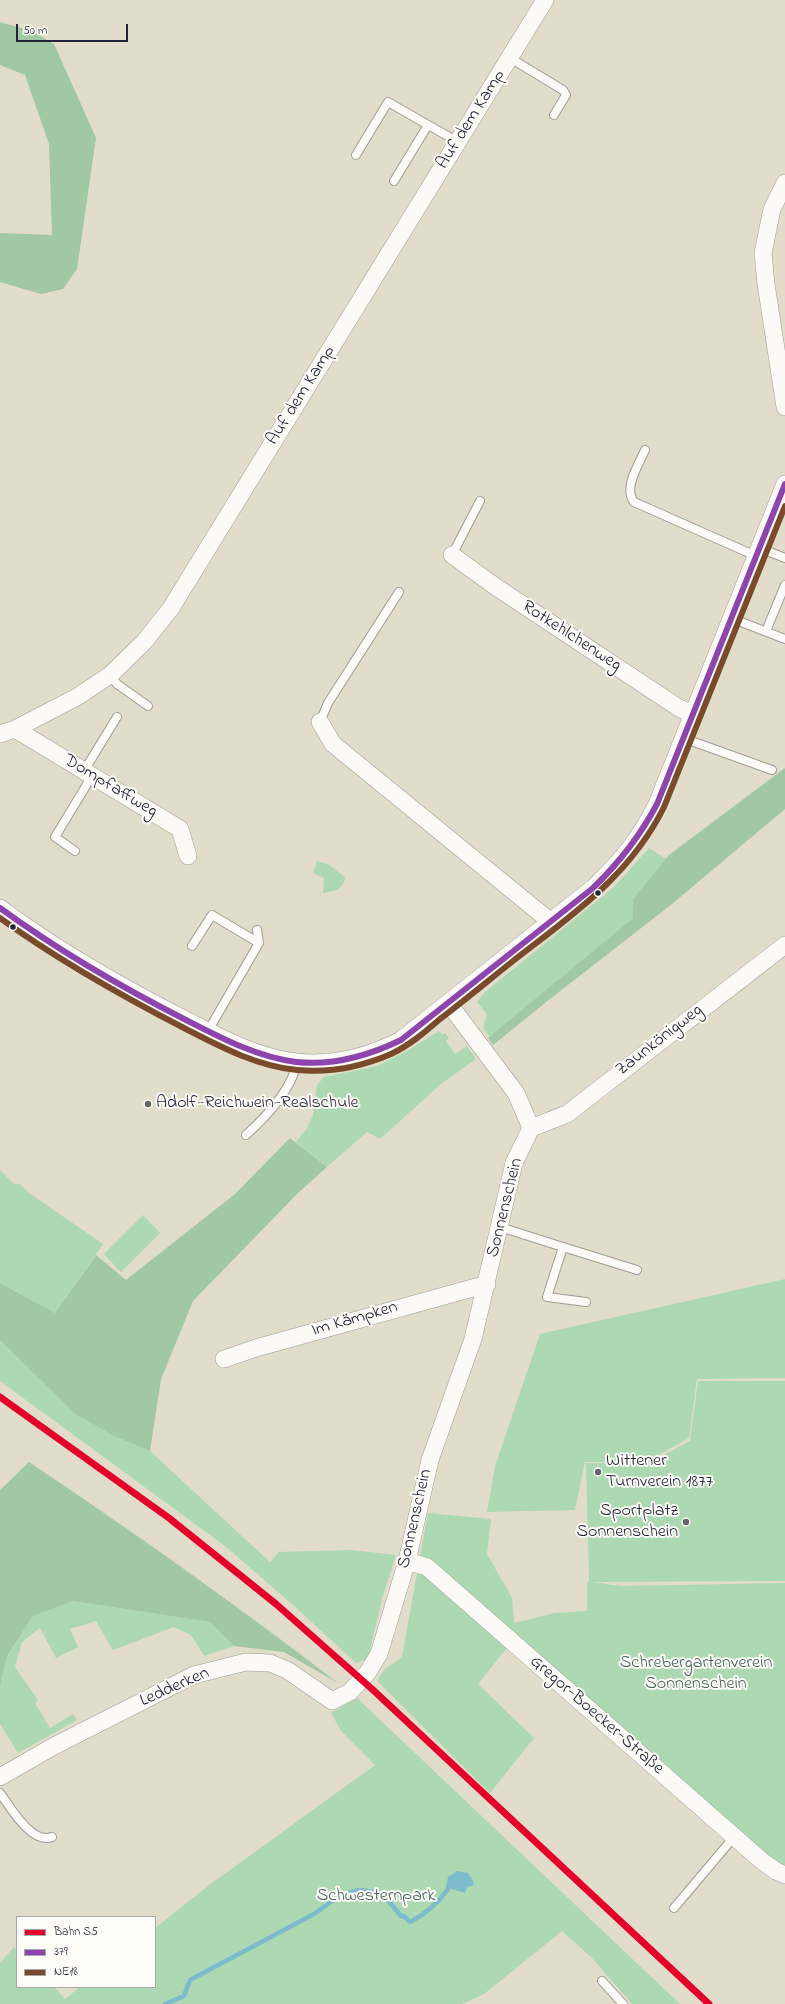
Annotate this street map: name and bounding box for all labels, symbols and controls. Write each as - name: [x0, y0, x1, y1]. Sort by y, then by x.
- scale bar: [18, 16, 130, 42]
- text: 50 m: [23, 22, 47, 40]
- street label: Auf dem Kamp: [433, 66, 511, 174]
- street label: Auf dem Kamp: [263, 342, 341, 450]
- street label: Rotkehlchenweg: [517, 597, 625, 677]
- street label: Dompfaffweg: [59, 751, 161, 823]
- unlabelled marker: [593, 888, 603, 898]
- unlabelled marker: [8, 922, 18, 932]
- street label: Zaunkönigweg: [612, 1000, 708, 1082]
- place label: Adolf-Reichwein-Realschule: [156, 1093, 358, 1115]
- marker: Adolf-Reichwein-Realschule: [143, 1099, 153, 1109]
- street label: Sonnenschein: [483, 1156, 529, 1260]
- street label: Im Kämpken: [309, 1297, 401, 1343]
- place label: Wittener Turnverein 1877: [606, 1451, 713, 1494]
- street label: Sonnenschein: [394, 1467, 438, 1571]
- marker: Wittener Turnverein 1877: [593, 1467, 603, 1477]
- place label: Sportplatz Sonnenschein: [577, 1501, 678, 1544]
- marker: Sportplatz Sonnenschein: [681, 1517, 691, 1527]
- street label: Gregor-Boecker-Straße: [524, 1652, 668, 1780]
- park label: Schrebergartenverein Sonnenschein: [620, 1653, 772, 1696]
- street label: Ledderken: [137, 1663, 213, 1713]
- park label: Schwesternpark: [317, 1886, 435, 1908]
- legend: [16, 1916, 156, 1988]
- text: Bahn S5: [54, 1923, 98, 1941]
- text: 379: [54, 1943, 68, 1961]
- text: NE18: [54, 1963, 78, 1981]

